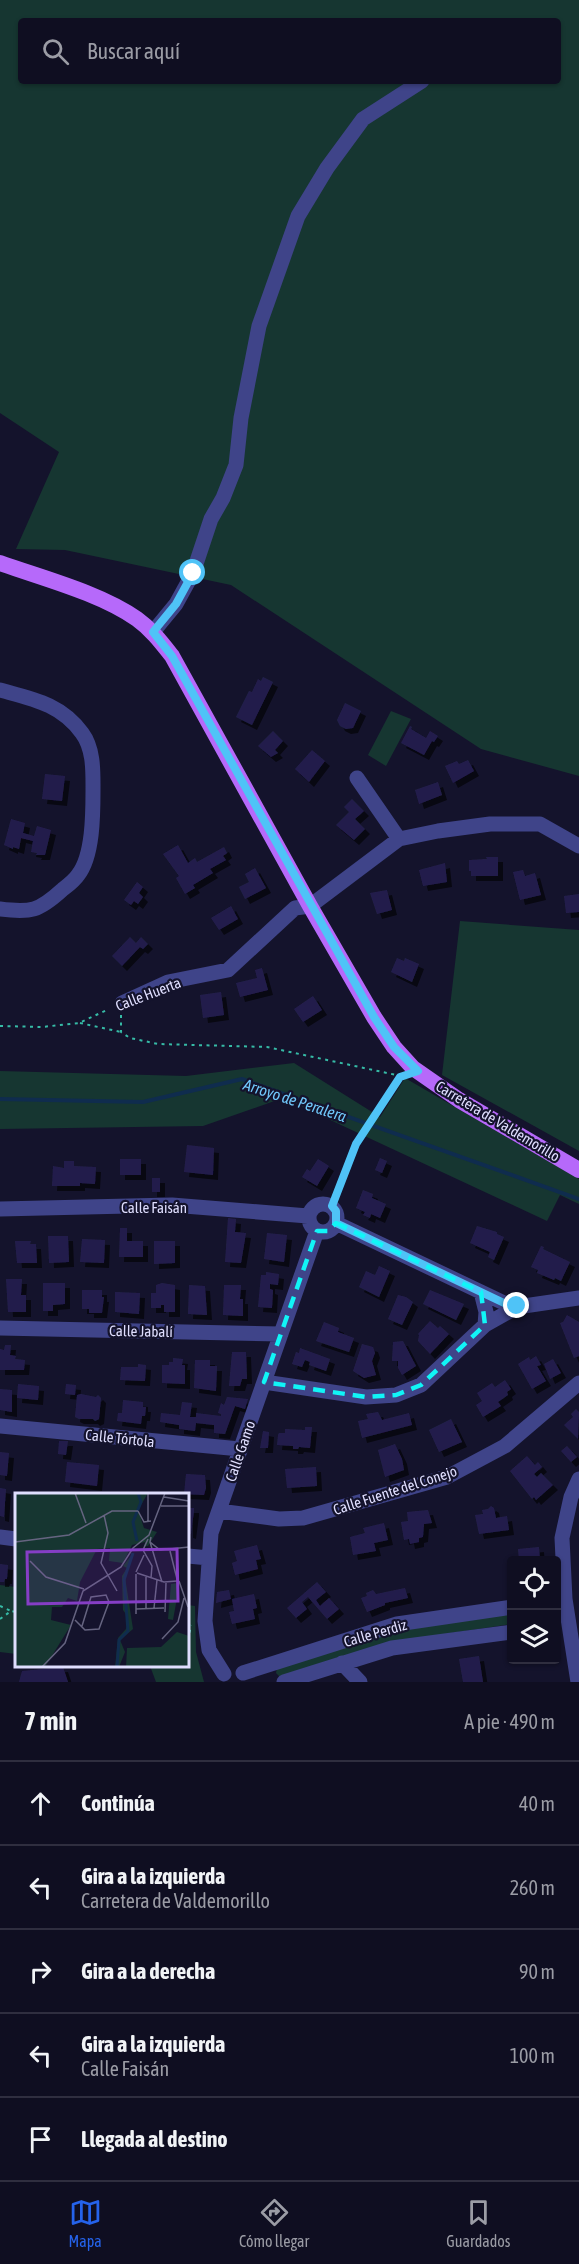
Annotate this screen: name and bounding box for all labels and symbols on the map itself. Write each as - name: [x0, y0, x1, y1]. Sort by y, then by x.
- route start: [179, 559, 205, 585]
- street label: Calle Huerta: [113, 974, 183, 1014]
- water label: Arroyo de Peralera: [240, 1075, 349, 1126]
- street label: Carretera de Valdemorillo: [433, 1077, 563, 1165]
- street label: Calle Faisán: [121, 1199, 187, 1216]
- route end: [503, 1292, 529, 1318]
- street label: Calle Jabalí: [109, 1322, 174, 1340]
- street label: Calle Gamo: [222, 1418, 258, 1484]
- street label: Calle Tórtola: [85, 1426, 156, 1450]
- street label: Calle Fuente del Conejo: [331, 1462, 459, 1518]
- inset map: [15, 1493, 189, 1667]
- street label: Calle Perdiz: [342, 1616, 409, 1650]

